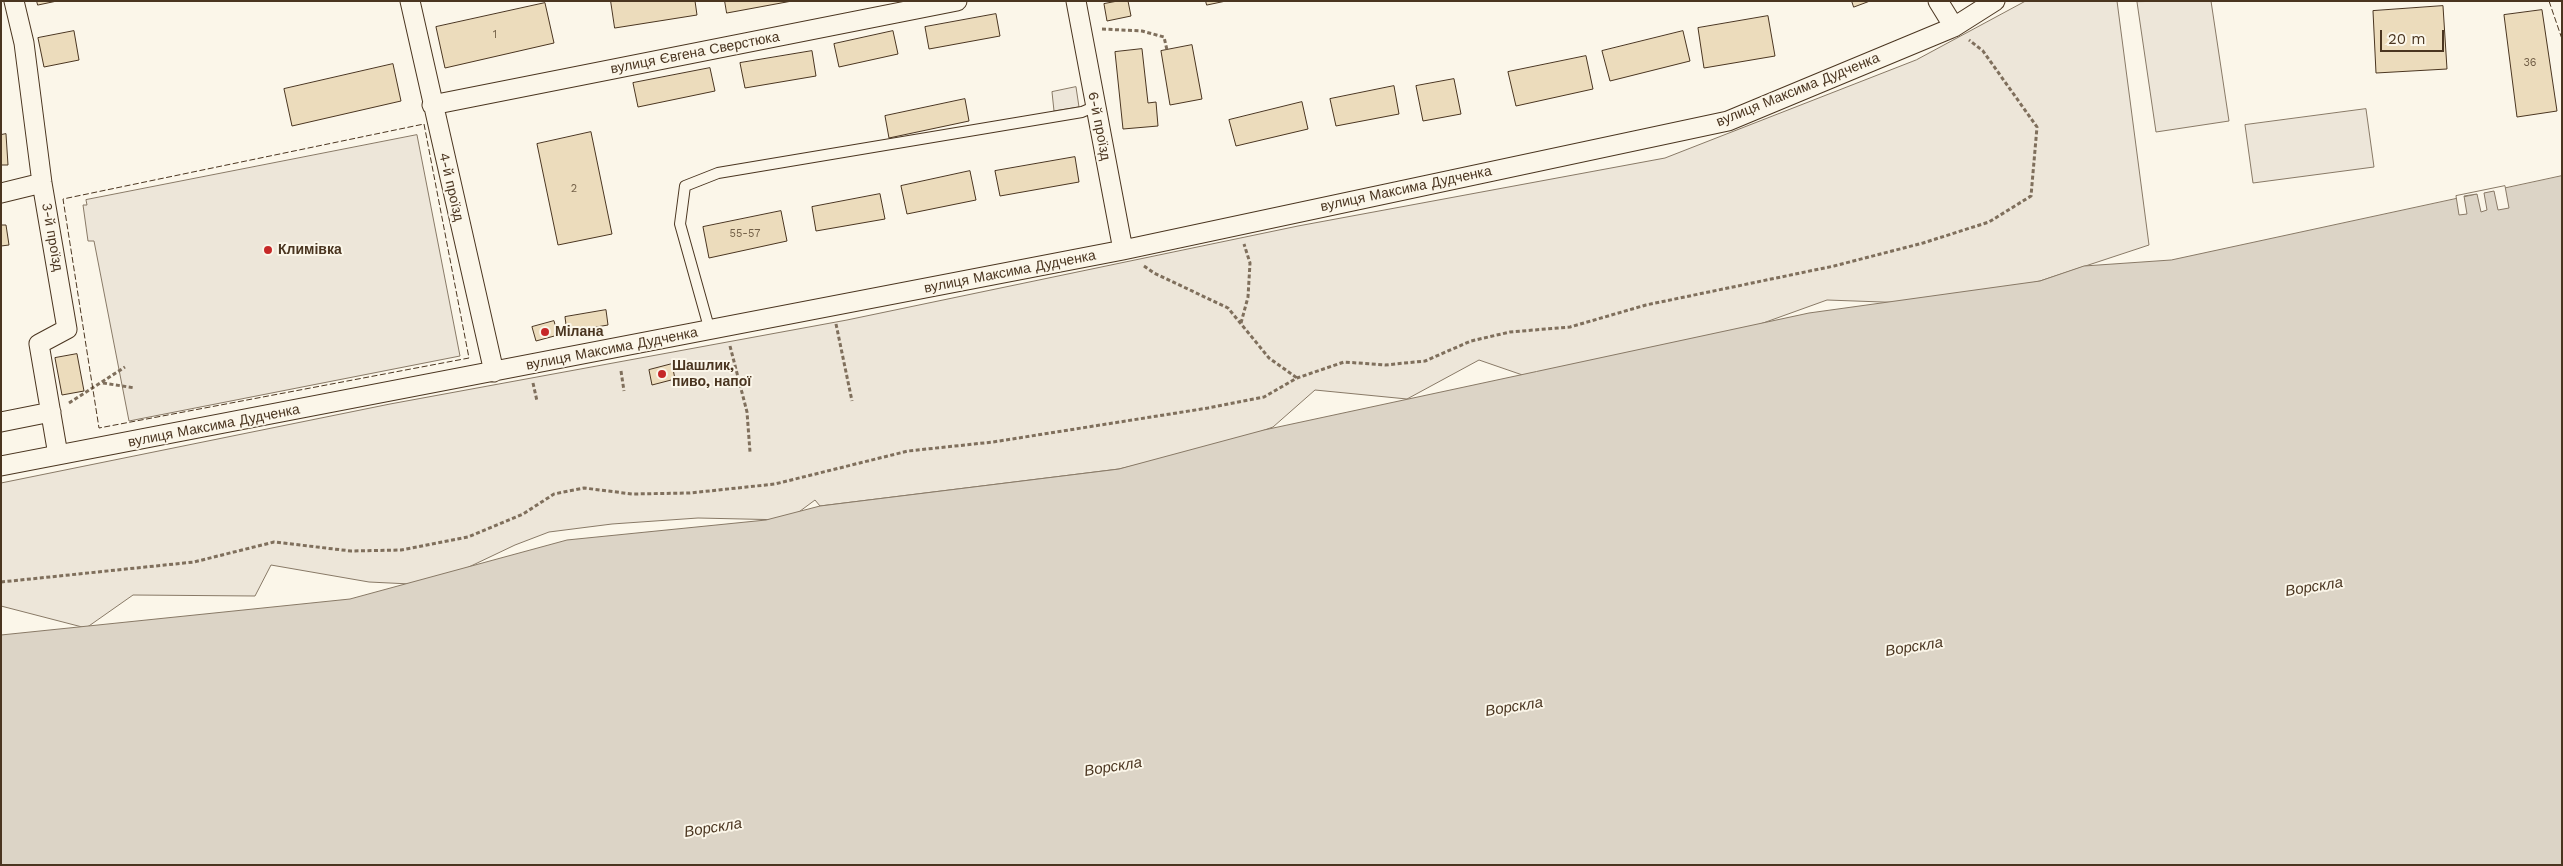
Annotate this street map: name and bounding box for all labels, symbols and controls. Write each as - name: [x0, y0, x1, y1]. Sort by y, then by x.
- scale bar: [2383, 20, 2447, 52]
- house number: 1: [493, 28, 497, 42]
- street label: вулиця Євгена Сверстюка: [609, 28, 781, 78]
- text: 20 m: [2388, 30, 2426, 48]
- street label: вулиця Максима Дудченка: [1714, 50, 1882, 130]
- house number: 36: [2523, 56, 2537, 70]
- street label: 6-й проїзд: [1084, 90, 1114, 162]
- street label: 4-й проїзд: [435, 151, 467, 223]
- street label: вулиця Максима Дудченка: [1319, 163, 1493, 215]
- house number: 2: [571, 182, 577, 196]
- street label: 3-й проїзд: [38, 201, 66, 273]
- house number: 55-57: [730, 227, 760, 241]
- place label: Климівка: [278, 242, 342, 258]
- marker: Климівка: [262, 244, 274, 256]
- street label: вулиця Максима Дудченка: [923, 247, 1097, 297]
- street label: вулиця Максима Дудченка: [525, 324, 699, 374]
- place label: Мілана: [555, 324, 603, 340]
- marker: Мілана: [539, 326, 551, 338]
- place label: Шашлик, пиво, напої: [672, 358, 751, 391]
- marker: Шашлик, пиво, напої: [656, 368, 668, 380]
- street label: вулиця Максима Дудченка: [127, 401, 301, 451]
- water label: Ворскла: [2284, 574, 2344, 600]
- water label: Ворскла: [1884, 634, 1944, 660]
- water label: Ворскла: [1484, 694, 1544, 720]
- water label: Ворскла: [1083, 754, 1143, 780]
- water label: Ворскла: [683, 815, 743, 841]

